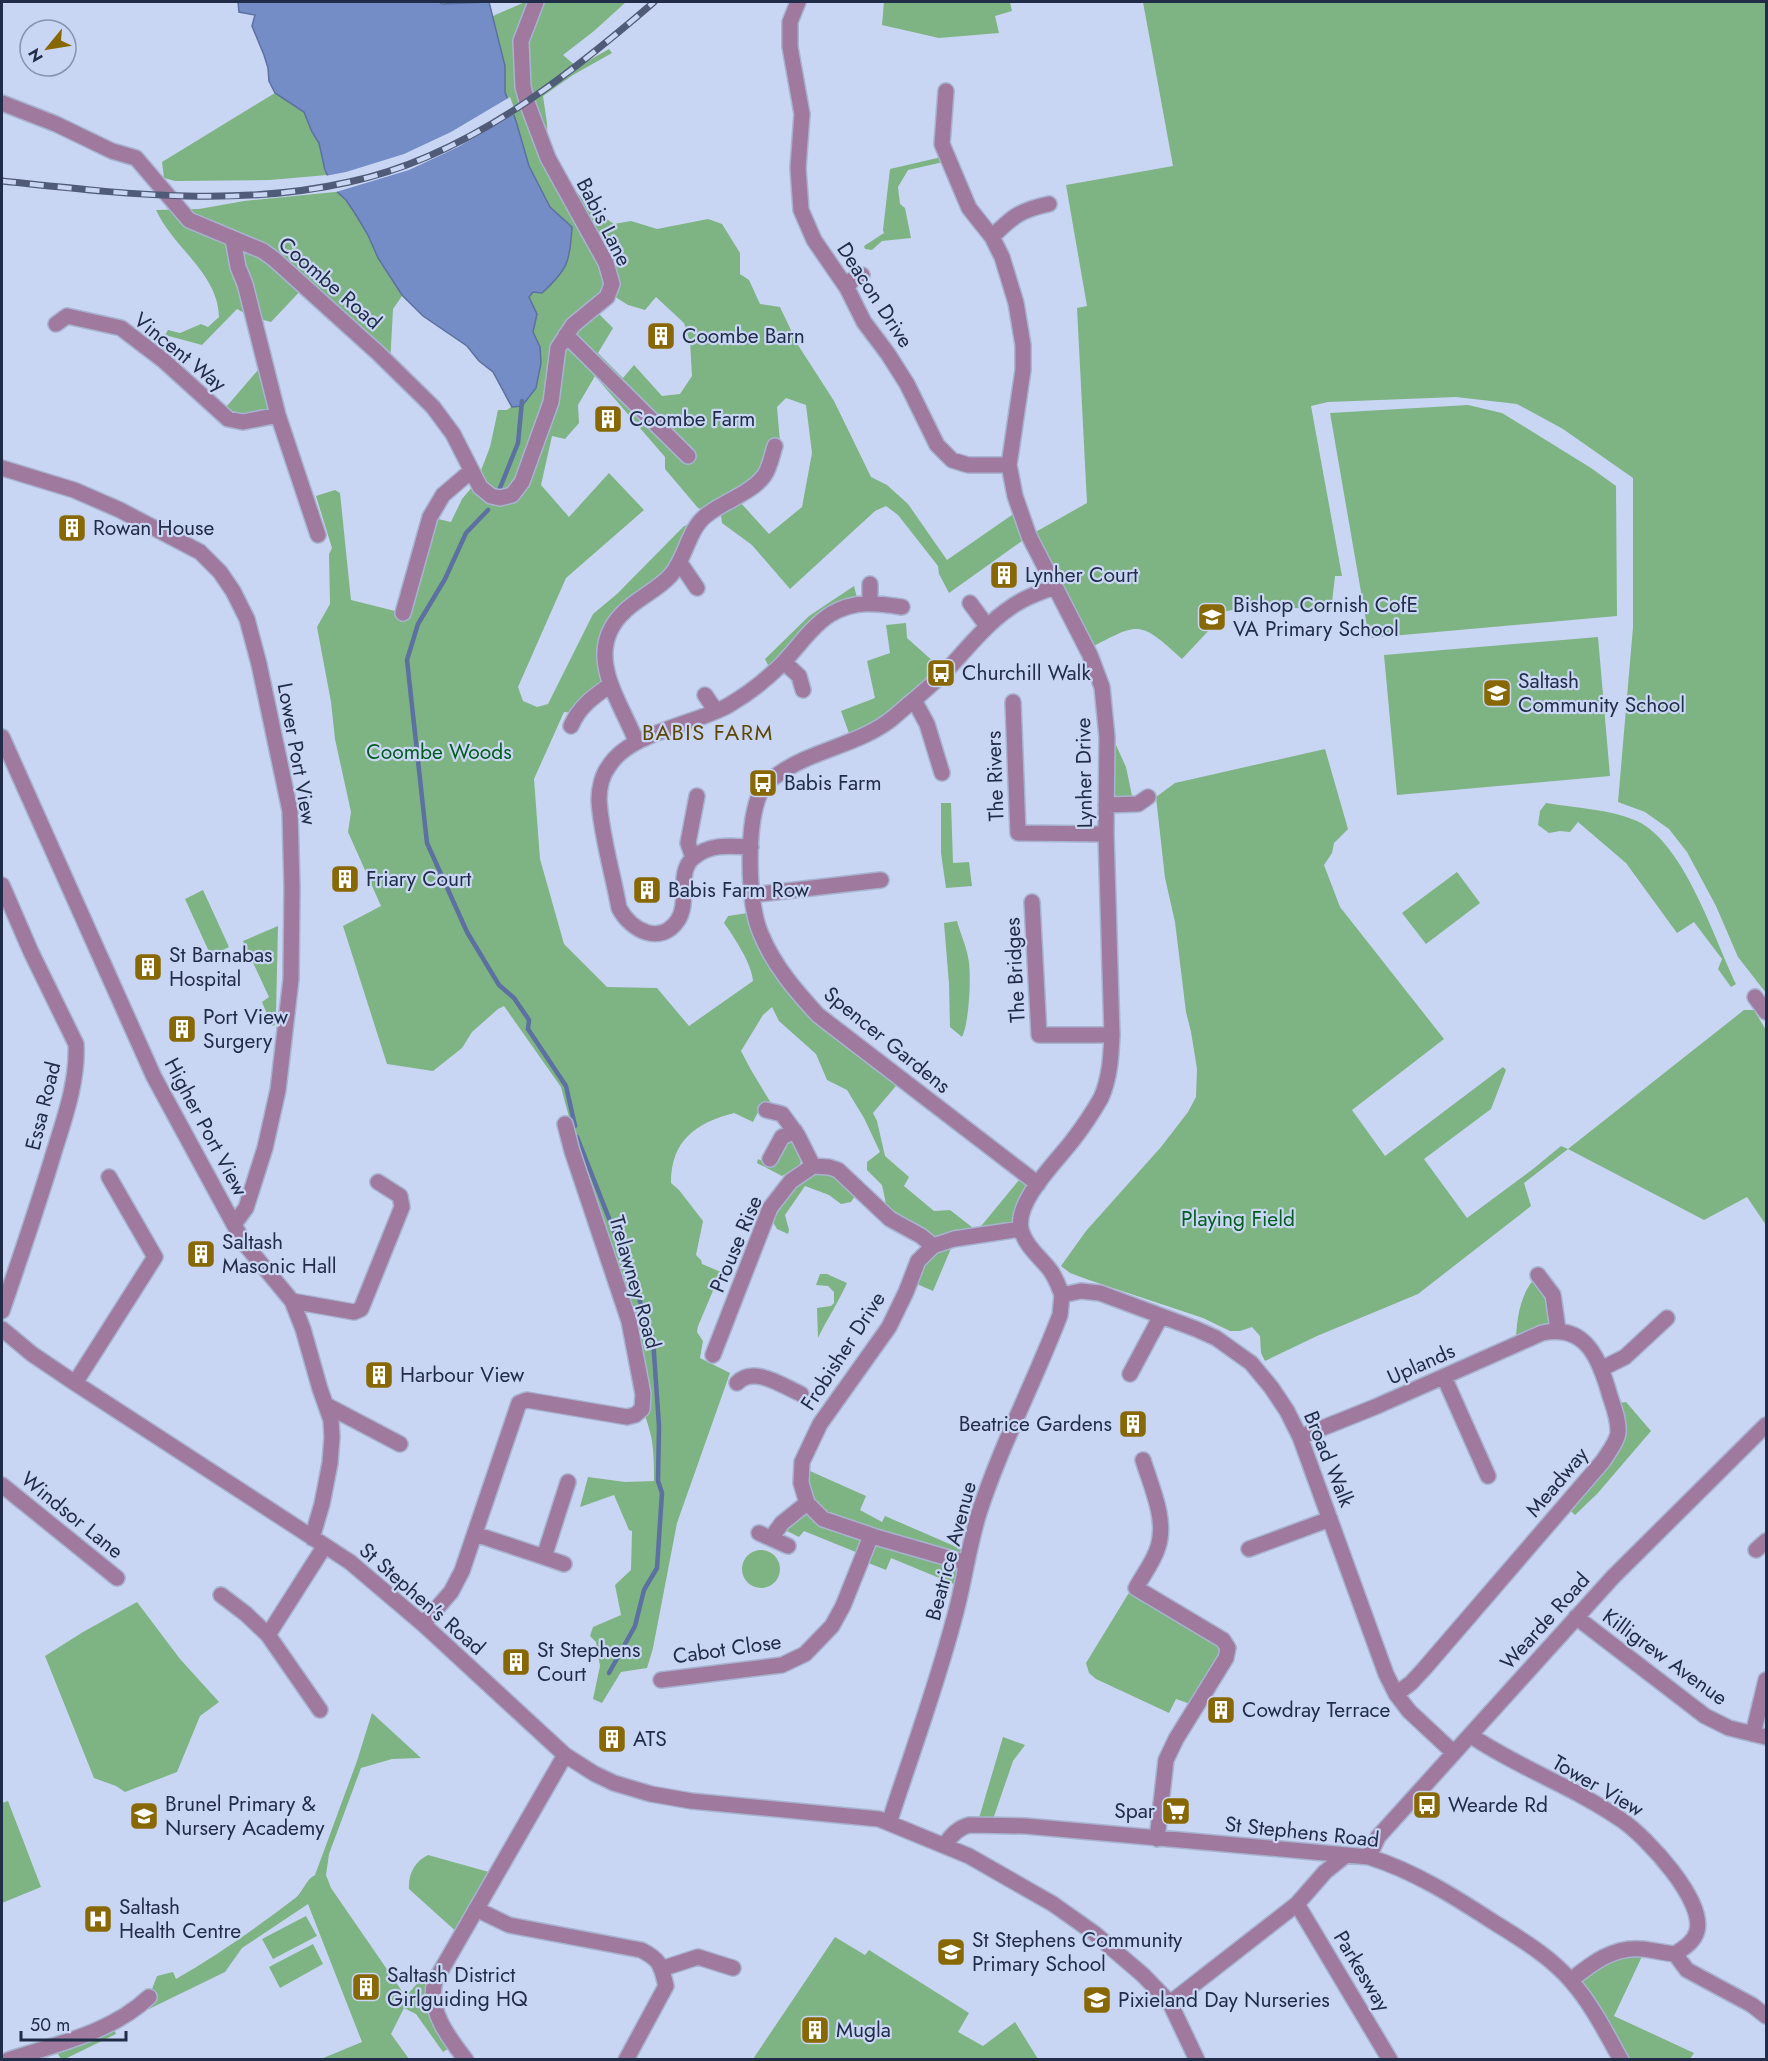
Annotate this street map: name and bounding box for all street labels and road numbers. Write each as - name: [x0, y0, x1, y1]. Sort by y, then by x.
- street label: Babis Lane: [569, 173, 639, 271]
- street label: Coombe Road: [272, 230, 388, 336]
- street label: Deacon Drive: [830, 236, 921, 354]
- street label: Vincent Way: [127, 305, 233, 399]
- street label: Lower Port View: [270, 681, 324, 828]
- street label: Lynher Drive: [1068, 717, 1100, 829]
- street label: The Rivers: [978, 730, 1012, 822]
- street label: The Bridges: [997, 917, 1033, 1023]
- street label: Spencer Gardens: [817, 979, 957, 1101]
- street label: Higher Port View: [157, 1053, 255, 1202]
- street label: Essa Road: [18, 1059, 68, 1153]
- street label: Prouse Rise: [702, 1191, 770, 1297]
- street label: Trelawney Road: [602, 1212, 668, 1352]
- street label: Frobisher Drive: [793, 1286, 893, 1416]
- street label: Uplands: [1382, 1336, 1460, 1392]
- street label: Broad Walk: [1296, 1406, 1362, 1512]
- street label: Meadway: [1519, 1440, 1596, 1524]
- street label: Windsor Lane: [14, 1464, 130, 1566]
- street label: Beatrice Avenue: [918, 1478, 984, 1624]
- street label: St Stephen's Road: [352, 1536, 492, 1662]
- street label: Wearde Road: [1493, 1566, 1597, 1676]
- street label: Killigrew Avenue: [1596, 1601, 1734, 1713]
- street label: Cabot Close: [671, 1627, 783, 1671]
- street label: Tower View: [1547, 1748, 1650, 1825]
- street label: St Stephens Road: [1223, 1809, 1381, 1855]
- street label: Parkesway: [1326, 1925, 1398, 2018]

